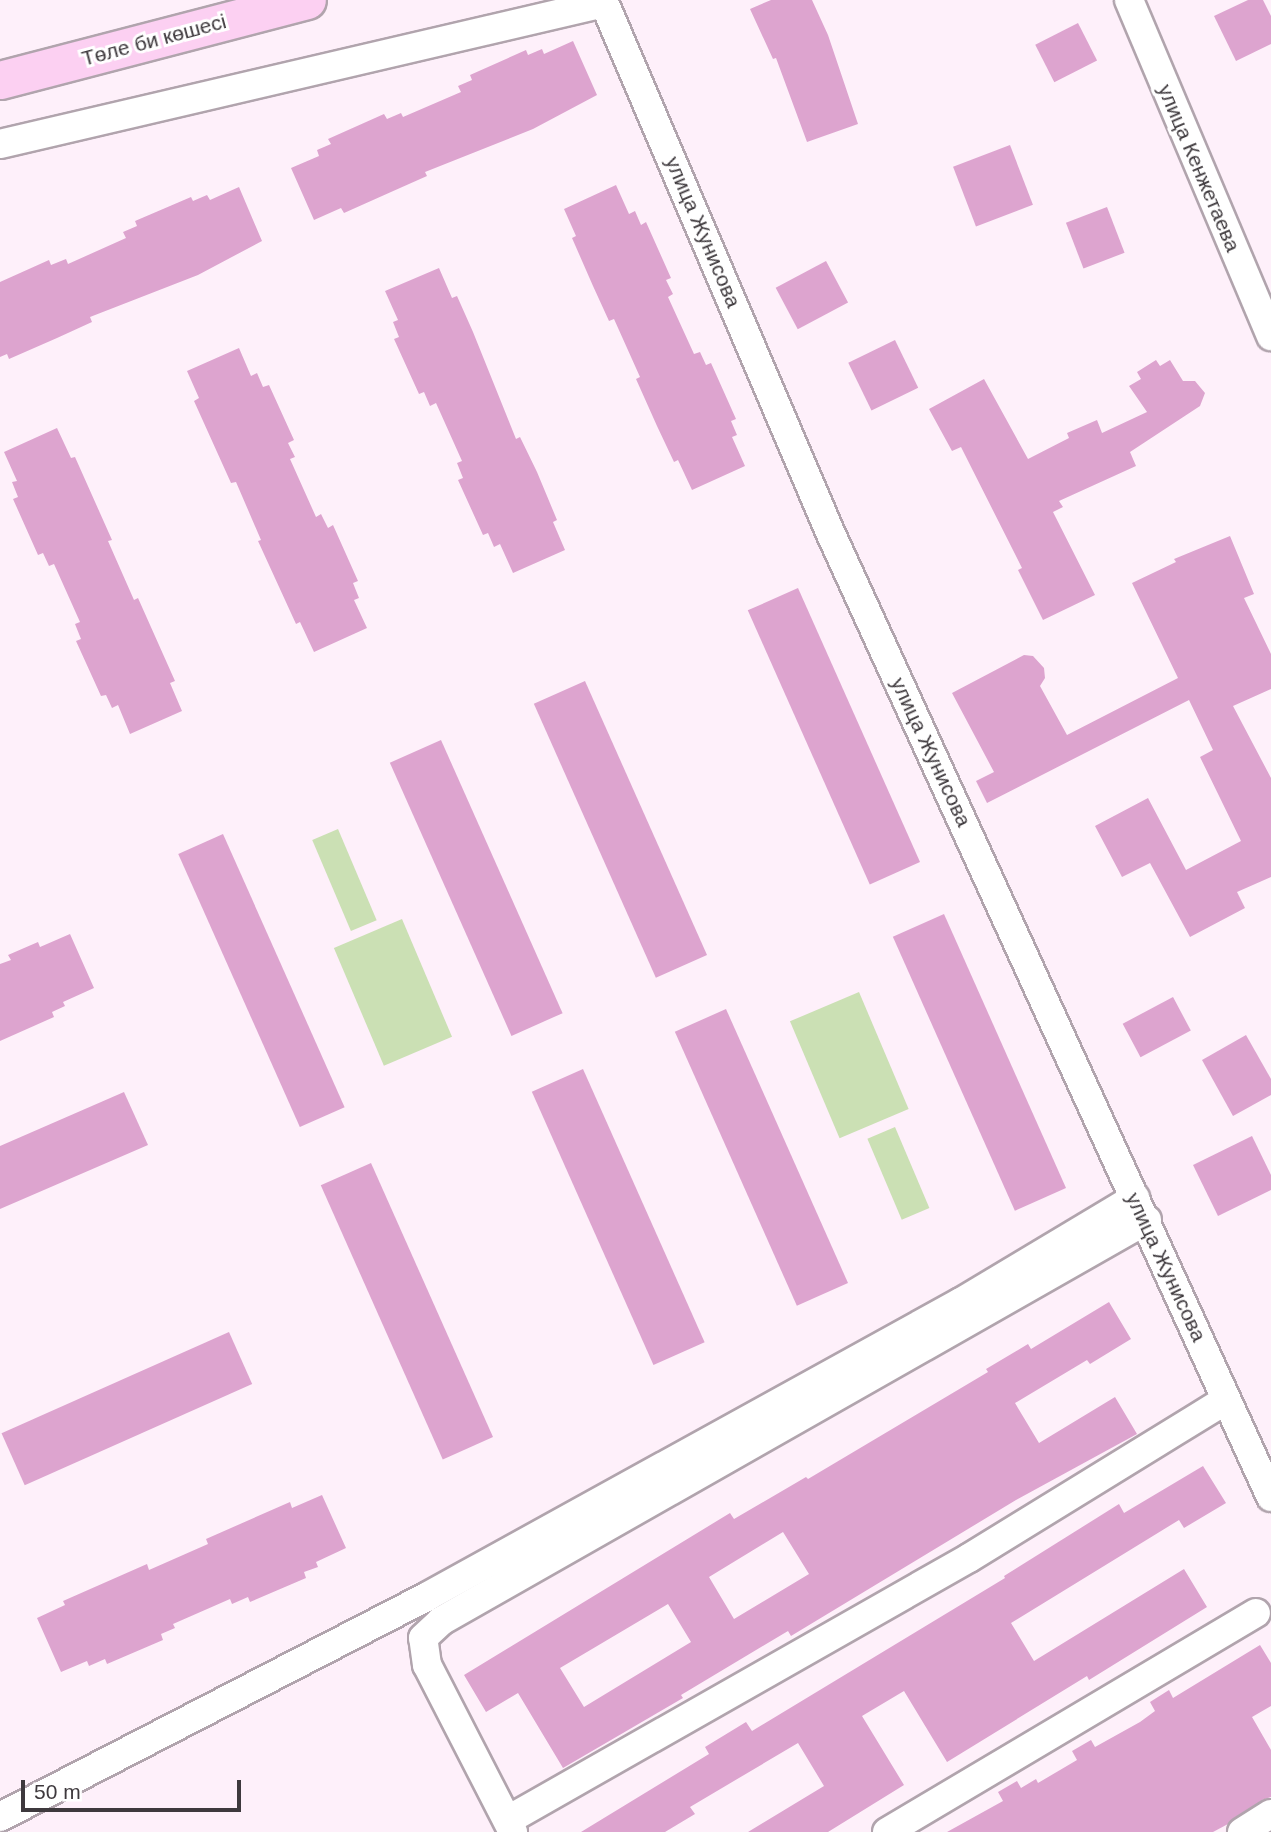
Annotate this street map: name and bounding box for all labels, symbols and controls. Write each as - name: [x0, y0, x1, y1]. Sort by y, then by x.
- street label: Төле би көшесі: [79, 9, 229, 71]
- street label: улица Кенжетаева: [1152, 80, 1246, 256]
- street label: улица Жунисова: [660, 153, 746, 311]
- street label: улица Жунисова: [885, 673, 977, 831]
- street label: улица Жунисова: [1120, 1188, 1212, 1346]
- scale bar: [24, 1766, 245, 1810]
- text: 50 m: [34, 1780, 81, 1803]

